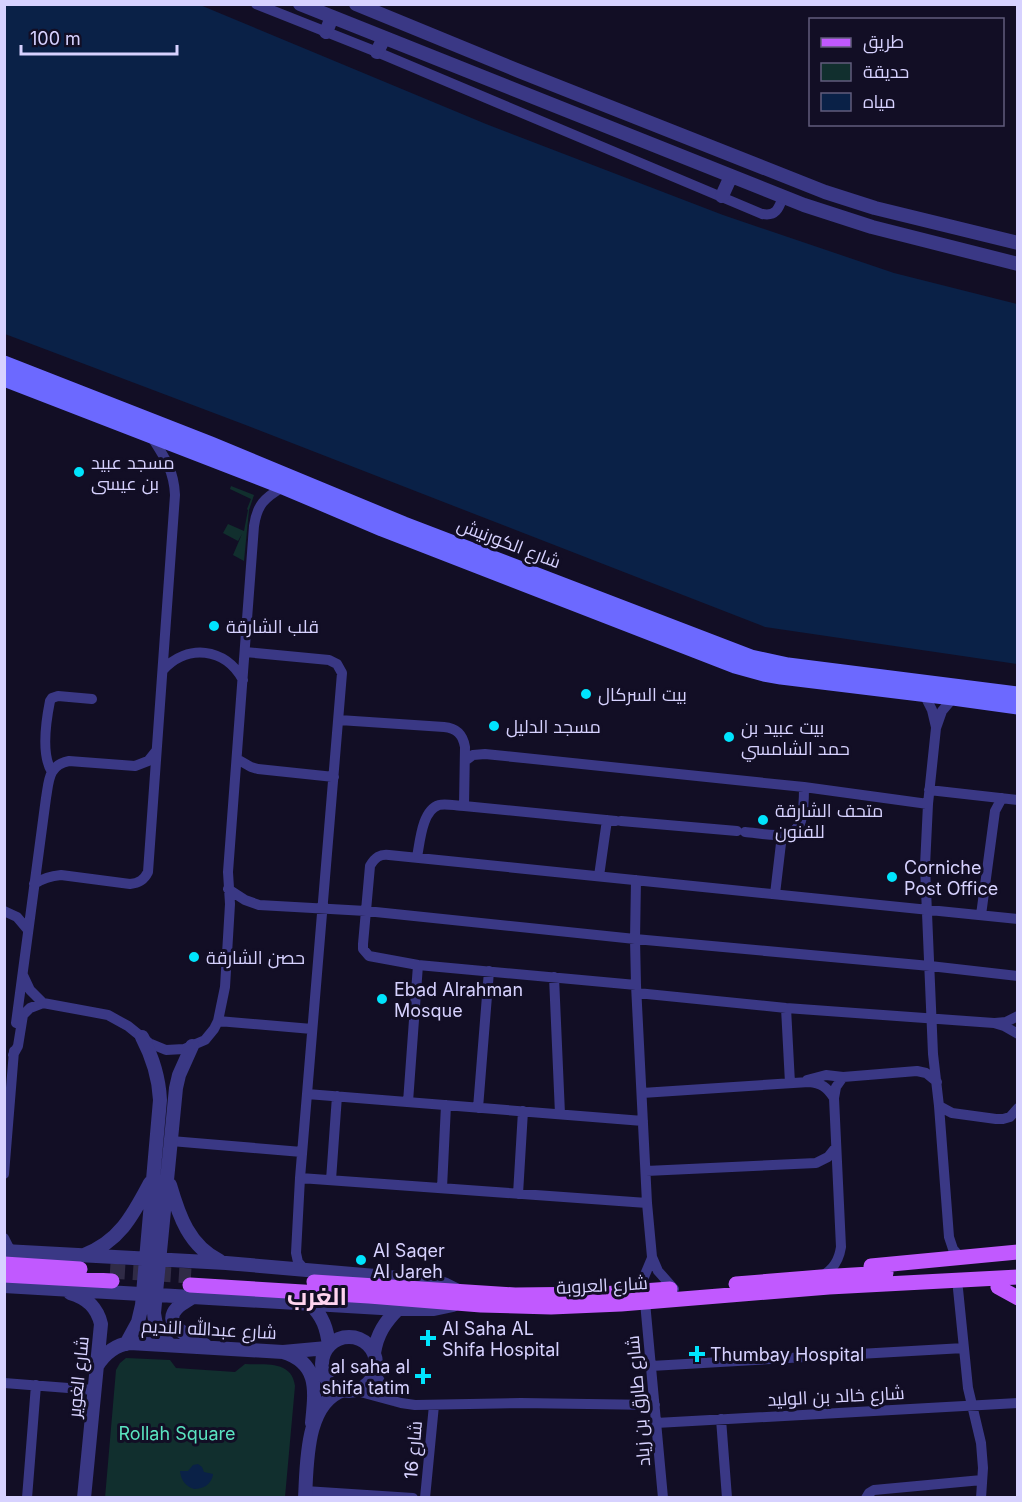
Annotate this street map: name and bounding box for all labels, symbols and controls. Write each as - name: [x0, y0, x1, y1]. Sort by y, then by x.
- scale bar: [21, 18, 177, 56]
- legend: [809, 18, 1004, 126]
- text: 100 m: [30, 28, 81, 49]
- text: طريق: [863, 31, 904, 54]
- text: حديقة: [863, 61, 909, 82]
- text: مياه: [863, 91, 896, 112]
- place label: مسجد عبيد بن عيسى: [91, 452, 174, 495]
- marker: مسجد عبيد بن عيسى: [72, 465, 86, 479]
- street label: شارع الكورنيش: [454, 514, 564, 574]
- place label: قلب الشارقة: [226, 616, 319, 638]
- marker: قلب الشارقة: [207, 619, 221, 633]
- place label: بيت السركال: [598, 684, 687, 706]
- marker: بيت السركال: [579, 687, 593, 701]
- place label: مسجد الدليل: [506, 716, 601, 738]
- place label: بيت عبيد بن حمد الشامسي: [741, 717, 850, 762]
- marker: مسجد الدليل: [487, 719, 501, 733]
- marker: بيت عبيد بن حمد الشامسي: [722, 730, 736, 744]
- place label: متحف الشارقة للفنون: [775, 800, 883, 843]
- marker: متحف الشارقة للفنون: [756, 813, 770, 827]
- place label: Corniche Post Office: [904, 857, 998, 899]
- marker: Corniche Post Office: [885, 870, 899, 884]
- place label: حصن الشارقة: [206, 947, 305, 969]
- marker: حصن الشارقة: [187, 950, 201, 964]
- place label: Ebad Alrahman Mosque: [394, 979, 523, 1021]
- marker: Ebad Alrahman Mosque: [375, 992, 389, 1006]
- place label: Al Saqer Al Jareh: [373, 1240, 445, 1282]
- marker: Al Saqer Al Jareh: [354, 1253, 368, 1267]
- street label: شارع العروبة: [556, 1272, 648, 1300]
- district label: الغرب: [287, 1282, 347, 1311]
- street label: شارع عبدالله النديم: [141, 1314, 277, 1345]
- place label: Al Saha AL Shifa Hospital: [442, 1318, 560, 1360]
- marker: Al Saha AL Shifa Hospital: [419, 1329, 437, 1347]
- street label: شارع طارق بن زياد: [622, 1334, 656, 1467]
- street label: شارع الغوير: [63, 1335, 95, 1420]
- place label: Thumbay Hospital: [710, 1344, 864, 1365]
- marker: Thumbay Hospital: [688, 1345, 706, 1363]
- place label: al saha al shifa tatim: [322, 1356, 410, 1398]
- marker: al saha al shifa tatim: [414, 1367, 432, 1385]
- street label: شارع خالد بن الوليد: [767, 1382, 905, 1412]
- street label: شارع 16: [400, 1420, 428, 1480]
- park label: Rollah Square: [119, 1423, 235, 1444]

